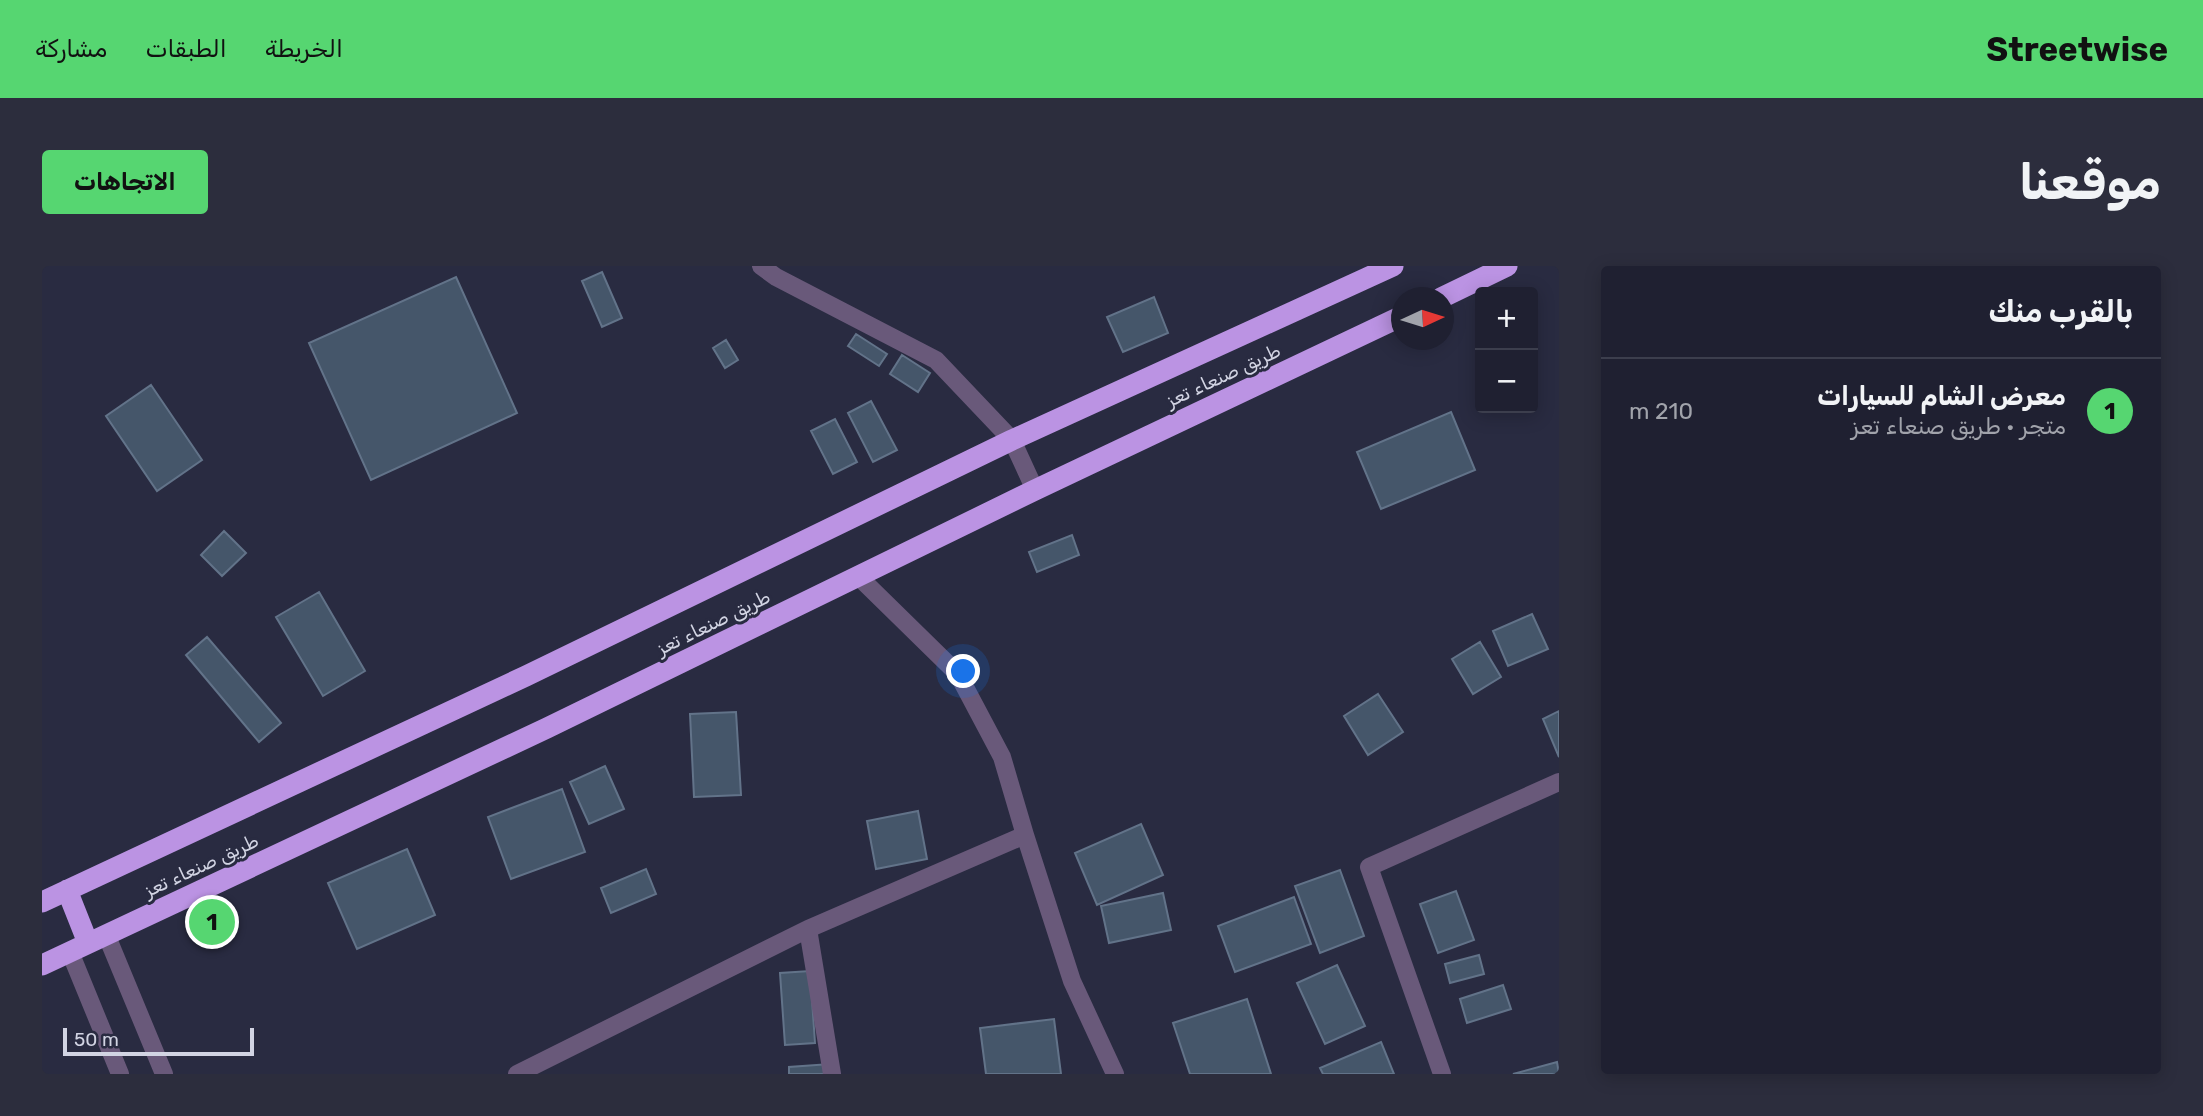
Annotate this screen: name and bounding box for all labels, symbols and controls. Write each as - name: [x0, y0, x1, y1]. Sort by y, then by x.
- text: Streetwise: [1986, 30, 2168, 69]
- text: مشاركة: [35, 35, 107, 63]
- text: الطبقات: [145, 35, 227, 63]
- text: الخريطة: [265, 35, 343, 63]
- button: الاتجاهات: [42, 150, 208, 214]
- text: موقعنا: [2019, 153, 2161, 211]
- north arrow: [1391, 287, 1454, 350]
- map controls: [1475, 287, 1538, 413]
- button: +: [1475, 287, 1538, 350]
- text: بالقرب منك: [1988, 294, 2133, 330]
- street label: طريق صنعاء تعز: [1161, 339, 1284, 412]
- button: −: [1475, 350, 1538, 413]
- text: معرض الشام للسيارات: [1817, 381, 2066, 412]
- text: 210 m: [1629, 397, 1693, 425]
- text: 1: [2104, 397, 2116, 425]
- text: متجر · طريق صنعاء تعز: [1851, 412, 2066, 440]
- street label: طريق صنعاء تعز: [652, 585, 774, 660]
- your location: [946, 654, 980, 688]
- street label: طريق صنعاء تعز: [139, 829, 262, 902]
- pin: 1: [189, 896, 235, 948]
- scale bar: [63, 1025, 254, 1057]
- text: 50 m: [74, 1028, 119, 1051]

